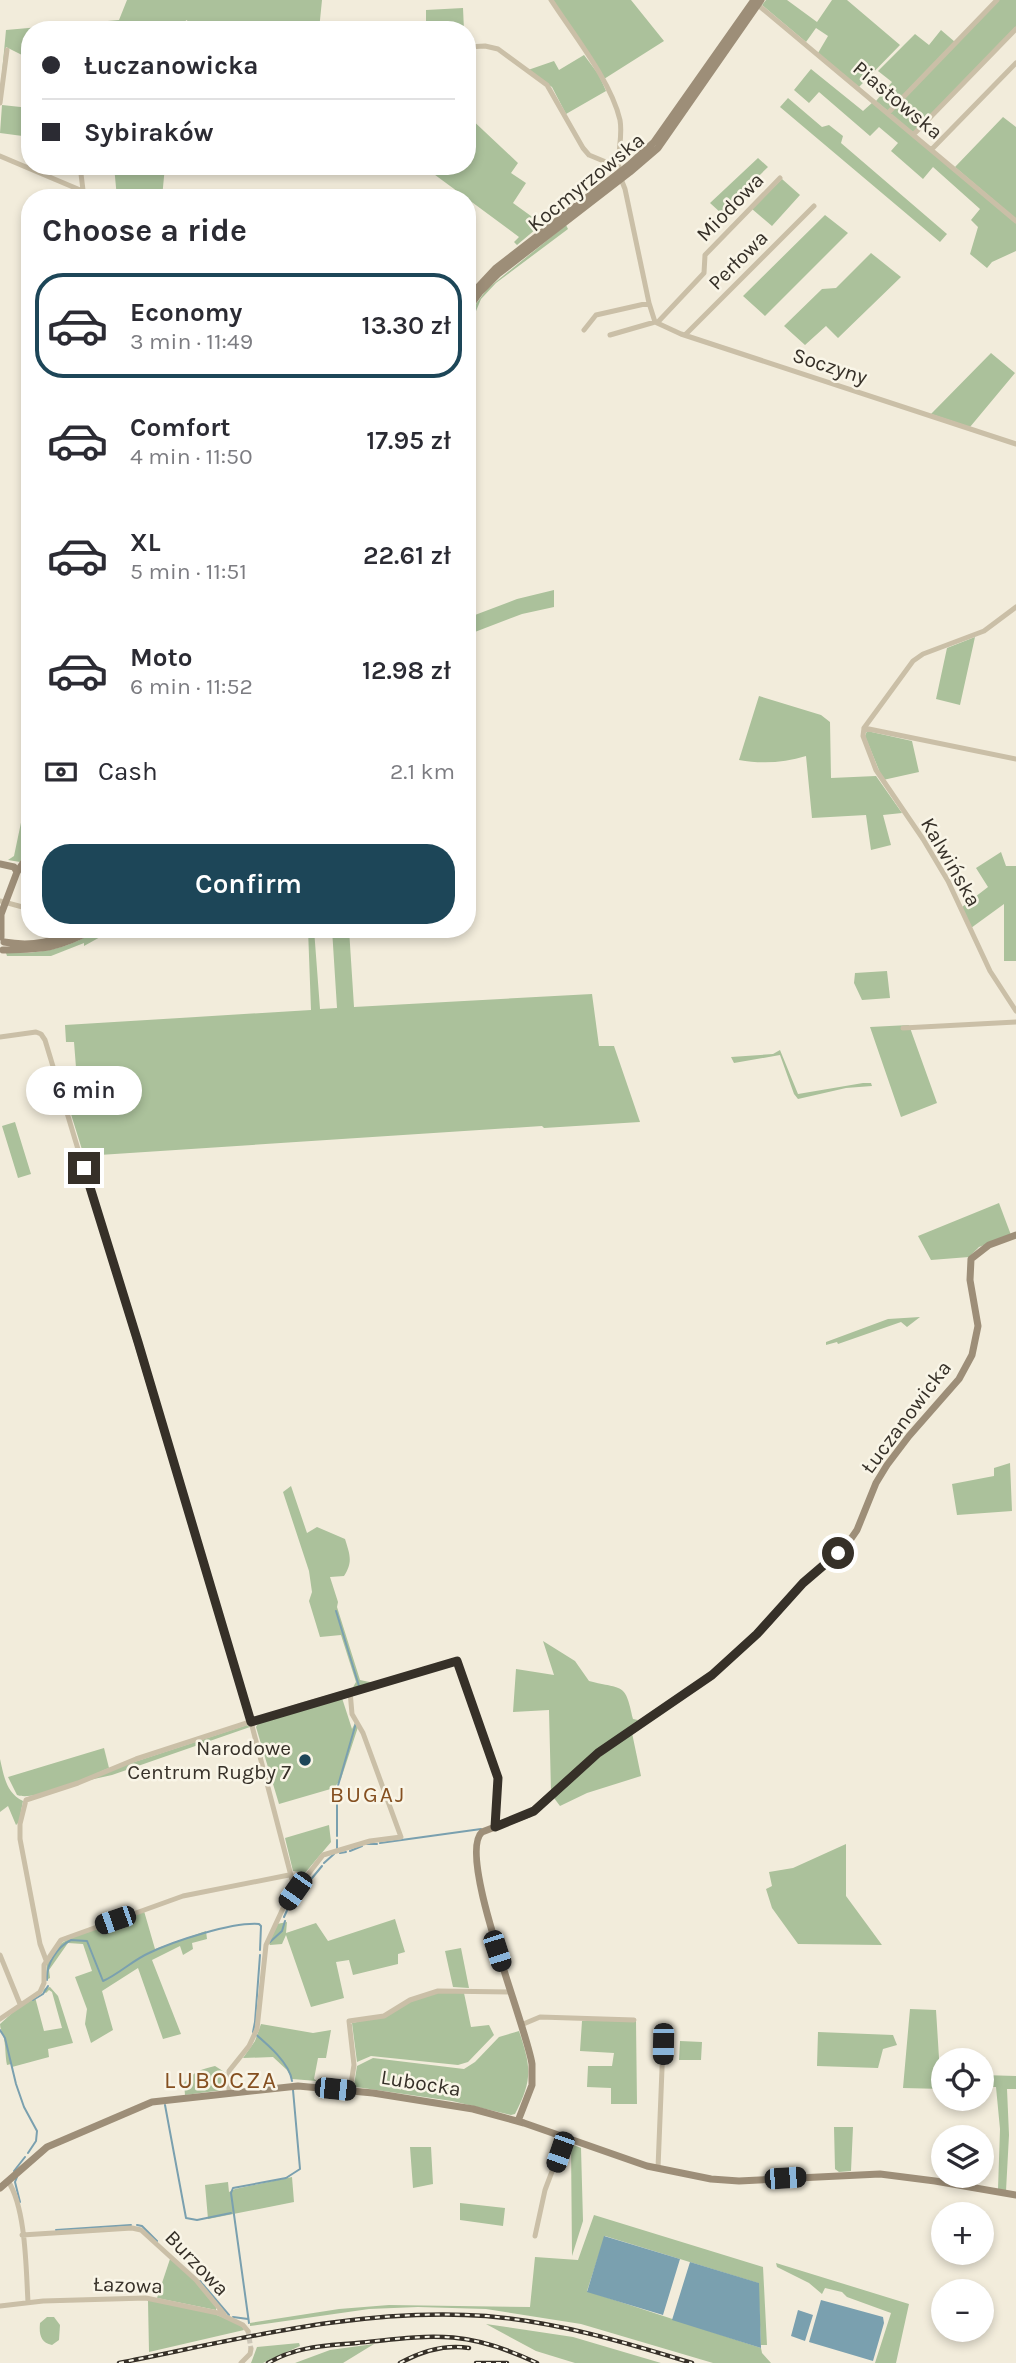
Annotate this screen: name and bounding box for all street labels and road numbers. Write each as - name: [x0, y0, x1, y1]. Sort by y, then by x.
- street label: Piastowska: [848, 56, 948, 144]
- street label: Kocmyrzowska: [523, 128, 649, 236]
- street label: Miodowa: [691, 168, 769, 246]
- street label: Perłowa: [703, 225, 773, 295]
- street label: Soczyny: [790, 343, 871, 389]
- street label: Kalwińska: [916, 813, 986, 911]
- street label: Łuczanowicka: [856, 1356, 956, 1478]
- street label: Lubocka: [379, 2065, 463, 2101]
- street label: Burzowa: [160, 2225, 234, 2301]
- street label: Łazowa: [93, 2272, 163, 2298]

